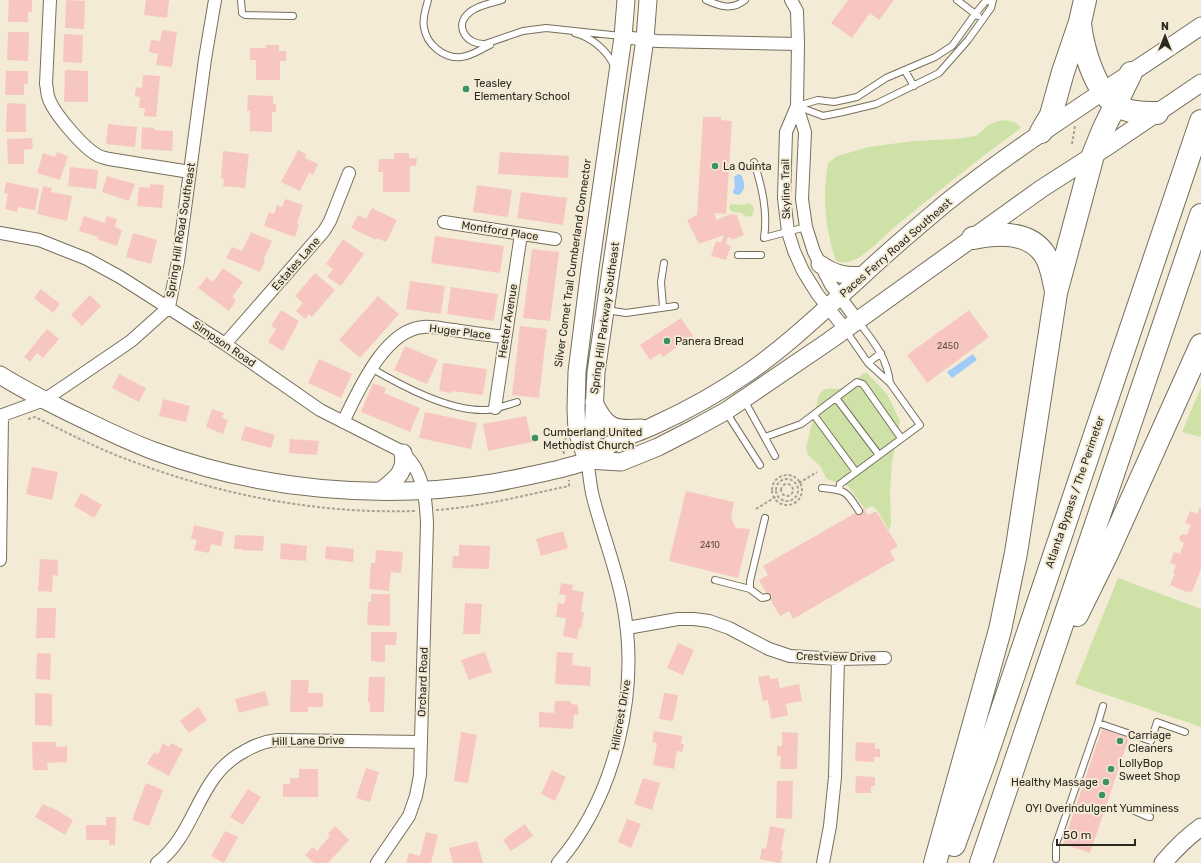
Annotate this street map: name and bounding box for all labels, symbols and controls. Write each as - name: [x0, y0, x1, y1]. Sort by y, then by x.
- north arrow: [1145, 16, 1185, 56]
- text: N: [1161, 20, 1169, 33]
- place label: Teasley Elementary School: [474, 77, 570, 103]
- marker: Teasley Elementary School: [461, 84, 471, 94]
- street label: Silver Comet Trail Cumberland Connector: [552, 157, 594, 368]
- street label: Skyline Trail: [779, 159, 793, 219]
- place label: La Quinta: [723, 160, 772, 173]
- street label: Spring Hill Road Southeast: [164, 161, 198, 298]
- marker: La Quinta: [710, 161, 720, 171]
- street label: Paces Ferry Road Southeast: [837, 195, 955, 300]
- street label: Montford Place: [461, 218, 539, 244]
- street label: Estates Lane: [269, 235, 323, 293]
- street label: Spring Hill Parkway Southeast: [588, 240, 622, 395]
- street label: Hester Avenue: [496, 283, 520, 359]
- street label: Simpson Road: [190, 318, 258, 370]
- street label: Huger Place: [429, 322, 491, 342]
- place label: Panera Bread: [675, 335, 744, 348]
- marker: Panera Bread: [662, 336, 672, 346]
- house number: 2450: [937, 341, 959, 351]
- street label: Atlanta Bypass / The Perimeter: [1043, 414, 1107, 570]
- place label: Cumberland United Methodist Church: [543, 426, 642, 452]
- marker: Cumberland United Methodist Church: [530, 433, 540, 443]
- house number: 2410: [700, 540, 720, 550]
- street label: Orchard Road: [415, 647, 431, 717]
- street label: Crestview Drive: [796, 650, 876, 664]
- street label: Hillcrest Drive: [608, 679, 634, 751]
- place label: Carriage Cleaners: [1128, 729, 1173, 755]
- street label: Hill Lane Drive: [271, 734, 345, 748]
- marker: Carriage Cleaners: [1115, 736, 1125, 746]
- place label: LollyBop Sweet Shop: [1119, 757, 1180, 783]
- marker: LollyBop Sweet Shop: [1106, 764, 1116, 774]
- place label: Healthy Massage: [1011, 776, 1098, 789]
- marker: Healthy Massage: [1101, 777, 1111, 787]
- marker: OY! Overindulgent Yumminess: [1097, 790, 1107, 800]
- place label: OY! Overindulgent Yumminess: [1025, 802, 1179, 815]
- scale bar: [1057, 821, 1135, 847]
- text: 50 m: [1063, 828, 1091, 842]

